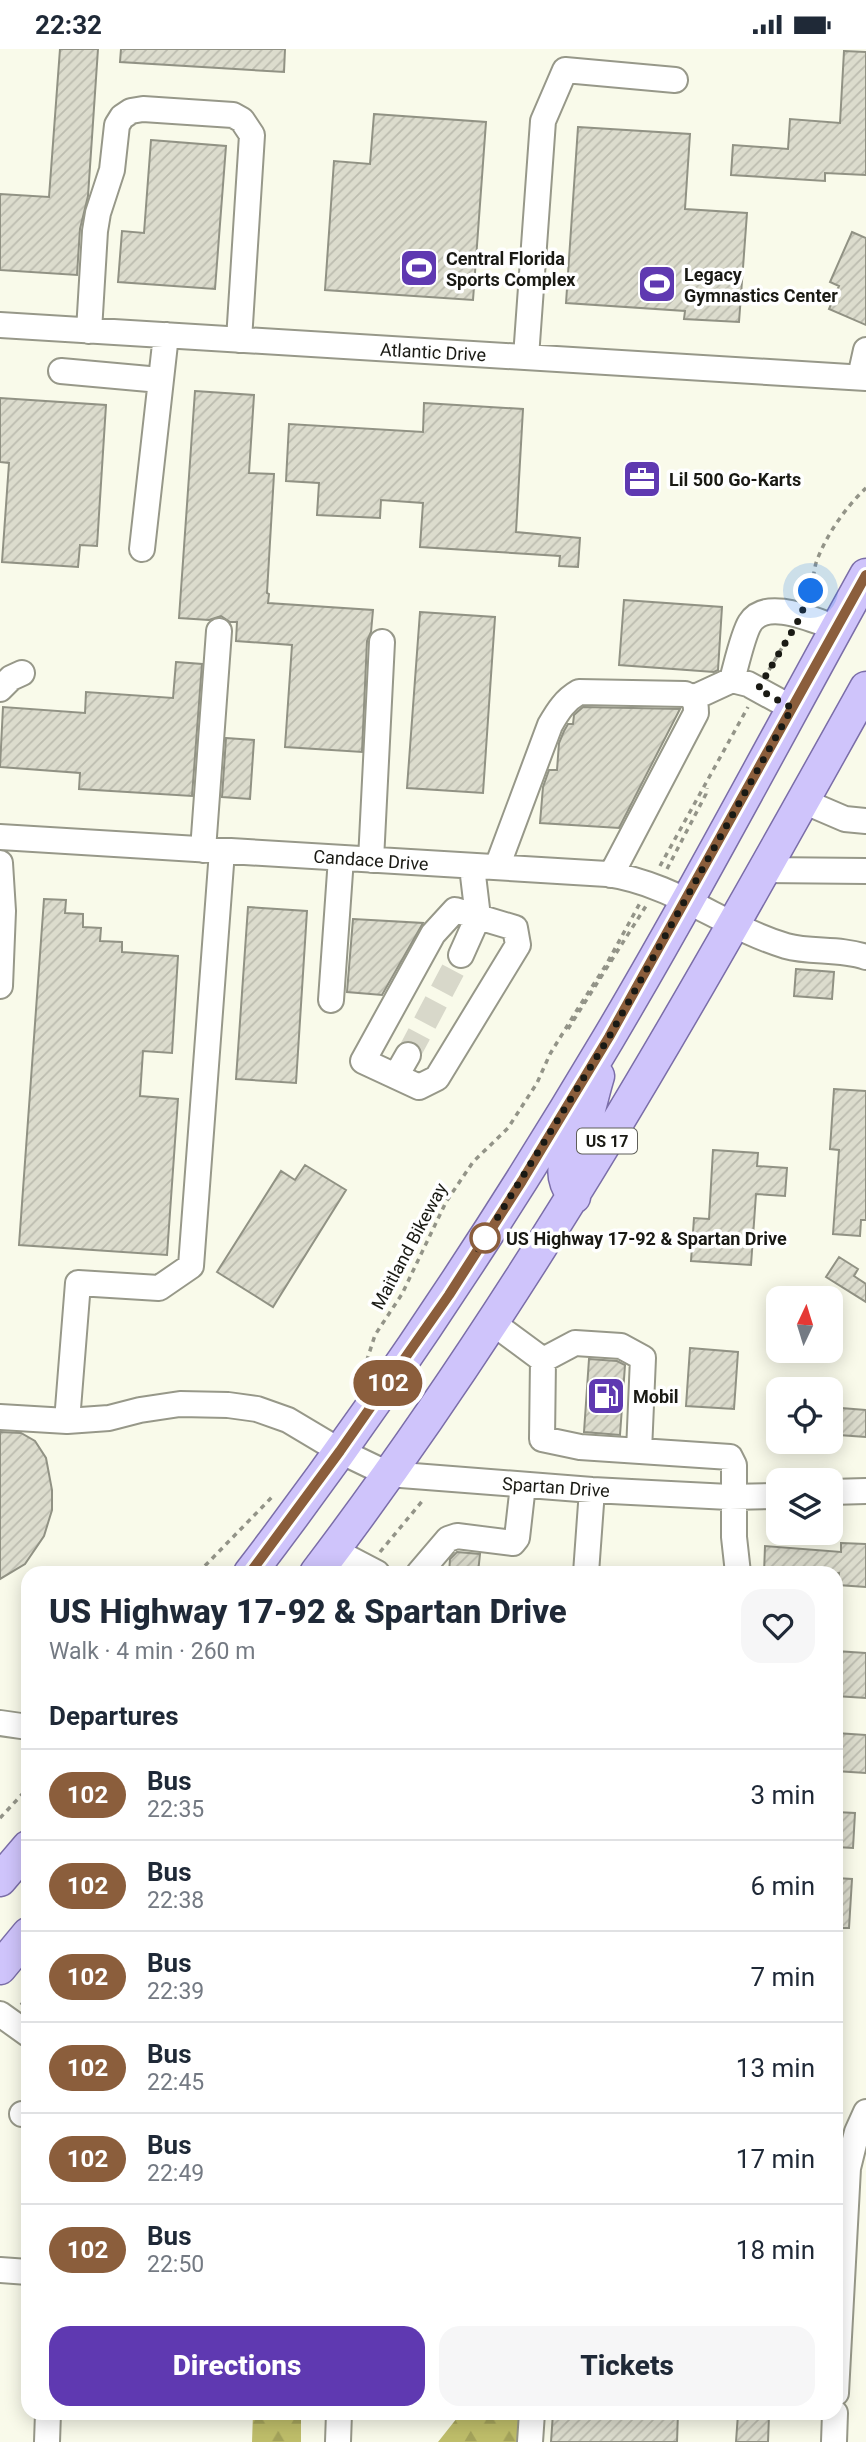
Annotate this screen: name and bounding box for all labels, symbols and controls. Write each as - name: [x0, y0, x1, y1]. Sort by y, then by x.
- text: 22:32: [35, 10, 102, 40]
- sports icon: Central Florida Sports Complex: [398, 247, 440, 289]
- place label: Central Florida Sports Complex: [446, 248, 576, 290]
- sports icon: Legacy Gymnastics Center: [636, 263, 678, 305]
- place label: Legacy Gymnastics Center: [684, 264, 838, 306]
- street label: Atlantic Drive: [379, 339, 487, 365]
- office icon: Lil 500 Go-Karts: [621, 458, 663, 500]
- place label: Lil 500 Go-Karts: [669, 469, 801, 490]
- your location: [793, 573, 828, 608]
- street label: Candace Drive: [313, 846, 429, 874]
- road number: US 17: [577, 1129, 637, 1153]
- street label: Maitland Bikeway: [367, 1179, 451, 1313]
- marker: US Highway 17-92 & Spartan Drive: [470, 1223, 500, 1253]
- place label: US Highway 17-92 & Spartan Drive: [506, 1228, 787, 1249]
- north arrow: [766, 1286, 844, 1363]
- map controls: [766, 1286, 843, 1545]
- line badge: 102: [348, 1360, 428, 1406]
- text: 102: [367, 1369, 409, 1397]
- fuel station icon: Mobil: [585, 1375, 627, 1417]
- button: locate: [766, 1377, 843, 1454]
- place label: Mobil: [633, 1386, 679, 1407]
- button: layers: [766, 1468, 843, 1545]
- street label: Spartan Drive: [502, 1473, 610, 1501]
- button: heart: [741, 1589, 815, 1663]
- text: US Highway 17-92 & Spartan Drive: [49, 1592, 567, 1631]
- text: Walk · 4 min · 260 m: [49, 1638, 255, 1665]
- text: Departures: [49, 1701, 179, 1731]
- text: Bus: [147, 1766, 192, 1796]
- text: 3 min: [750, 1780, 815, 1810]
- text: 102: [67, 1781, 108, 1809]
- text: 22:35: [147, 1796, 204, 1823]
- text: Bus: [147, 1857, 192, 1887]
- text: 6 min: [750, 1871, 815, 1901]
- text: 102: [67, 1872, 108, 1900]
- text: 22:38: [147, 1887, 204, 1914]
- text: Bus: [147, 1948, 192, 1978]
- text: 7 min: [750, 1962, 815, 1992]
- text: 102: [67, 1963, 108, 1991]
- text: 22:39: [147, 1978, 204, 2005]
- text: Bus: [147, 2039, 192, 2069]
- text: 13 min: [736, 2053, 815, 2083]
- text: 102: [67, 2054, 108, 2082]
- text: 22:45: [147, 2069, 204, 2096]
- text: Bus: [147, 2130, 192, 2160]
- text: 17 min: [736, 2144, 815, 2174]
- text: 102: [67, 2145, 108, 2173]
- text: 22:49: [147, 2160, 204, 2187]
- text: Bus: [147, 2221, 192, 2251]
- text: 18 min: [736, 2235, 815, 2265]
- text: 102: [67, 2236, 108, 2264]
- text: 22:50: [147, 2251, 204, 2278]
- button: Directions: [49, 2326, 425, 2406]
- button: Tickets: [439, 2326, 815, 2406]

